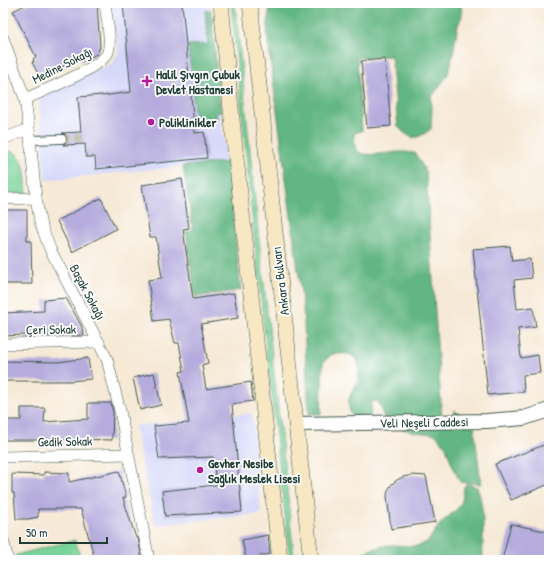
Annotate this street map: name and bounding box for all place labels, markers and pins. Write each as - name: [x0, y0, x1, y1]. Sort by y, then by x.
- place label: Halil Şıvgın Çubuk Devlet Hastanesi: [156, 65, 241, 98]
- marker: Halil Şıvgın Çubuk Devlet Hastanesi: [141, 75, 153, 87]
- place label: Poliklinikler: [159, 113, 217, 131]
- marker: Poliklinikler: [146, 117, 156, 127]
- place label: Gevher Nesibe Sağlık Meslek Lisesi: [208, 454, 300, 488]
- marker: Gevher Nesibe Sağlık Meslek Lisesi: [195, 465, 205, 475]

